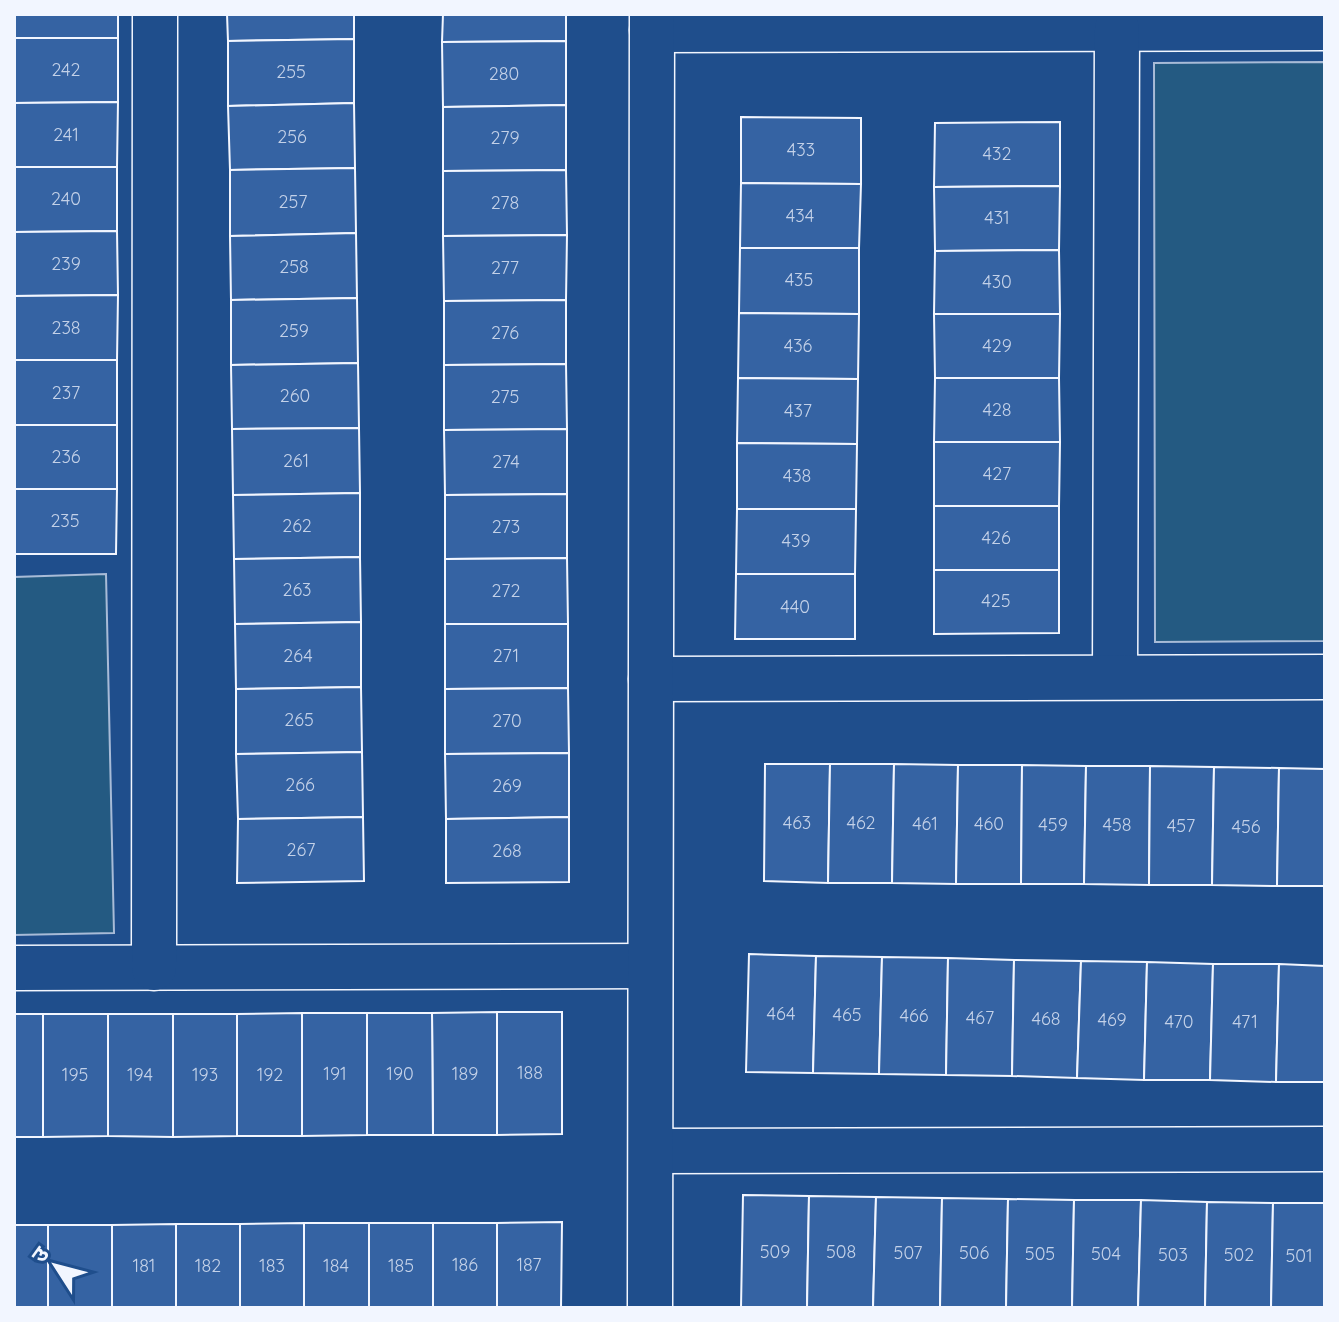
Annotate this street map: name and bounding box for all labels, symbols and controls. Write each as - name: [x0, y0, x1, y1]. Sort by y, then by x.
- house number: 242: [51, 58, 81, 81]
- house number: 255: [276, 60, 306, 83]
- house number: 280: [489, 62, 519, 85]
- house number: 241: [53, 123, 79, 146]
- house number: 256: [277, 125, 307, 148]
- house number: 279: [491, 126, 519, 149]
- house number: 433: [787, 138, 815, 161]
- house number: 432: [983, 142, 1011, 165]
- house number: 240: [51, 187, 81, 210]
- house number: 257: [278, 190, 308, 213]
- house number: 278: [491, 191, 519, 214]
- house number: 434: [786, 204, 814, 227]
- house number: 431: [984, 206, 1010, 229]
- house number: 239: [51, 252, 81, 275]
- house number: 258: [279, 255, 309, 278]
- house number: 277: [491, 256, 519, 279]
- house number: 435: [785, 268, 813, 291]
- house number: 430: [982, 270, 1012, 293]
- house number: 238: [51, 316, 81, 339]
- house number: 259: [279, 319, 309, 342]
- house number: 276: [491, 321, 519, 344]
- house number: 436: [784, 334, 813, 357]
- house number: 429: [982, 334, 1012, 357]
- house number: 237: [52, 381, 80, 404]
- house number: 260: [280, 384, 310, 407]
- house number: 275: [491, 385, 519, 408]
- house number: 428: [982, 398, 1012, 421]
- house number: 437: [784, 399, 812, 422]
- house number: 236: [51, 445, 81, 468]
- house number: 261: [283, 449, 309, 472]
- house number: 274: [492, 450, 520, 473]
- house number: 427: [983, 462, 1011, 485]
- house number: 438: [783, 464, 811, 487]
- house number: 235: [50, 509, 80, 532]
- house number: 262: [282, 514, 312, 537]
- house number: 273: [492, 515, 520, 538]
- house number: 426: [981, 526, 1011, 549]
- house number: 439: [782, 529, 810, 552]
- house number: 263: [282, 578, 312, 601]
- house number: 272: [492, 579, 520, 602]
- house number: 425: [981, 589, 1011, 612]
- house number: 440: [780, 595, 810, 618]
- house number: 264: [283, 644, 313, 667]
- house number: 271: [493, 644, 519, 667]
- house number: 265: [284, 708, 314, 731]
- house number: 270: [492, 709, 522, 732]
- house number: 266: [285, 773, 315, 796]
- house number: 269: [492, 774, 522, 797]
- house number: 463: [783, 811, 811, 834]
- house number: 462: [846, 811, 876, 834]
- house number: 461: [912, 812, 938, 835]
- house number: 460: [974, 812, 1004, 835]
- house number: 459: [1038, 813, 1068, 836]
- house number: 458: [1102, 813, 1132, 836]
- house number: 457: [1167, 814, 1195, 837]
- house number: 456: [1231, 815, 1261, 838]
- house number: 267: [287, 838, 315, 861]
- house number: 268: [492, 839, 522, 862]
- house number: 464: [767, 1002, 795, 1025]
- house number: 465: [833, 1003, 861, 1026]
- house number: 466: [900, 1004, 929, 1027]
- house number: 467: [966, 1006, 994, 1029]
- house number: 468: [1032, 1007, 1060, 1030]
- house number: 469: [1097, 1008, 1127, 1031]
- house number: 470: [1165, 1010, 1193, 1033]
- house number: 471: [1232, 1010, 1258, 1033]
- house number: 188: [517, 1061, 543, 1084]
- house number: 191: [323, 1062, 347, 1085]
- house number: 190: [386, 1062, 414, 1085]
- house number: 189: [452, 1062, 478, 1085]
- house number: 195: [62, 1063, 88, 1086]
- house number: 194: [127, 1063, 153, 1086]
- house number: 193: [192, 1063, 218, 1086]
- house number: 192: [257, 1063, 283, 1086]
- north arrow: [16, 1226, 96, 1306]
- text: उ: [25, 1240, 56, 1268]
- house number: 509: [760, 1240, 790, 1263]
- house number: 508: [826, 1240, 856, 1263]
- house number: 507: [894, 1241, 922, 1264]
- house number: 506: [959, 1241, 989, 1264]
- house number: 505: [1025, 1242, 1055, 1265]
- house number: 504: [1091, 1242, 1121, 1265]
- house number: 503: [1158, 1243, 1188, 1266]
- house number: 502: [1224, 1243, 1254, 1266]
- house number: 501: [1285, 1244, 1313, 1267]
- house number: 186: [452, 1253, 478, 1276]
- house number: 187: [516, 1253, 542, 1276]
- house number: 181: [132, 1254, 156, 1277]
- house number: 182: [195, 1254, 221, 1277]
- house number: 183: [259, 1254, 285, 1277]
- house number: 184: [323, 1254, 349, 1277]
- house number: 185: [388, 1254, 414, 1277]

